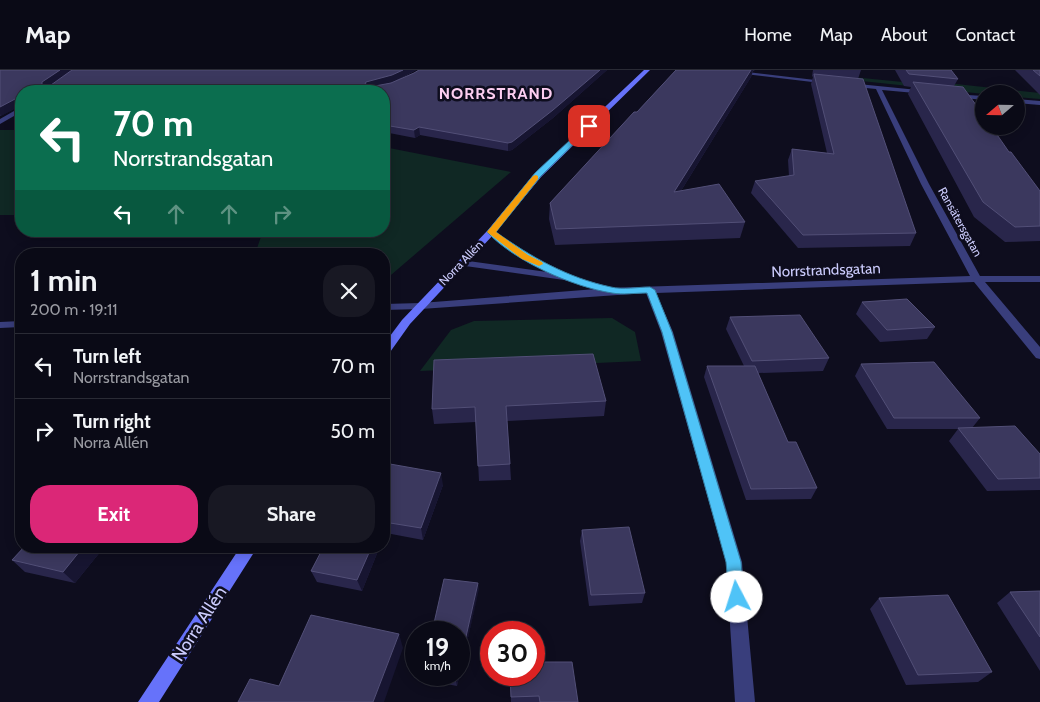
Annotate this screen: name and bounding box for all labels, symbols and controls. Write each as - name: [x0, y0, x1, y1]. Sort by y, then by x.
- text: Map: [25, 20, 71, 49]
- text: Home: [744, 24, 792, 46]
- text: Map: [820, 24, 853, 46]
- text: About: [881, 24, 927, 46]
- text: Contact: [955, 24, 1015, 46]
- district label: NORRSTRAND: [439, 84, 553, 103]
- north arrow: [975, 85, 1025, 135]
- map controls: [975, 85, 1025, 135]
- text: 70 m: [113, 102, 194, 145]
- icon: left: [30, 105, 95, 170]
- pin: [568, 105, 610, 147]
- icon: arrive: [575, 112, 603, 140]
- text: Norrstrandsgatan: [113, 145, 273, 172]
- street label: Ransätersgatan: [935, 184, 986, 259]
- icon: left: [109, 200, 137, 228]
- icon: ahead: [162, 200, 190, 228]
- icon: ahead: [215, 200, 243, 228]
- icon: right: [268, 200, 296, 228]
- street label: Norra Allén: [436, 237, 486, 288]
- street label: Norrstrandsgatan: [771, 259, 881, 281]
- text: 1 min: [30, 262, 98, 299]
- button: close: [323, 265, 375, 317]
- text: 200 m · 19:11: [30, 300, 117, 319]
- text: Turn left: [73, 345, 141, 368]
- icon: left: [30, 352, 58, 380]
- text: 70 m: [331, 355, 375, 378]
- text: Norrstrandsgatan: [73, 368, 190, 387]
- text: Turn right: [73, 410, 151, 433]
- icon: right: [30, 417, 58, 445]
- text: 50 m: [331, 420, 375, 443]
- text: Norra Allén: [73, 433, 148, 452]
- button: Exit: [30, 485, 198, 543]
- button: Share: [208, 485, 375, 543]
- position arrow: [710, 570, 762, 622]
- street label: Norra Allén: [167, 582, 231, 666]
- speed limit sign: 30: [480, 621, 545, 686]
- text: 19: [426, 632, 449, 662]
- text: km/h: [424, 658, 451, 673]

